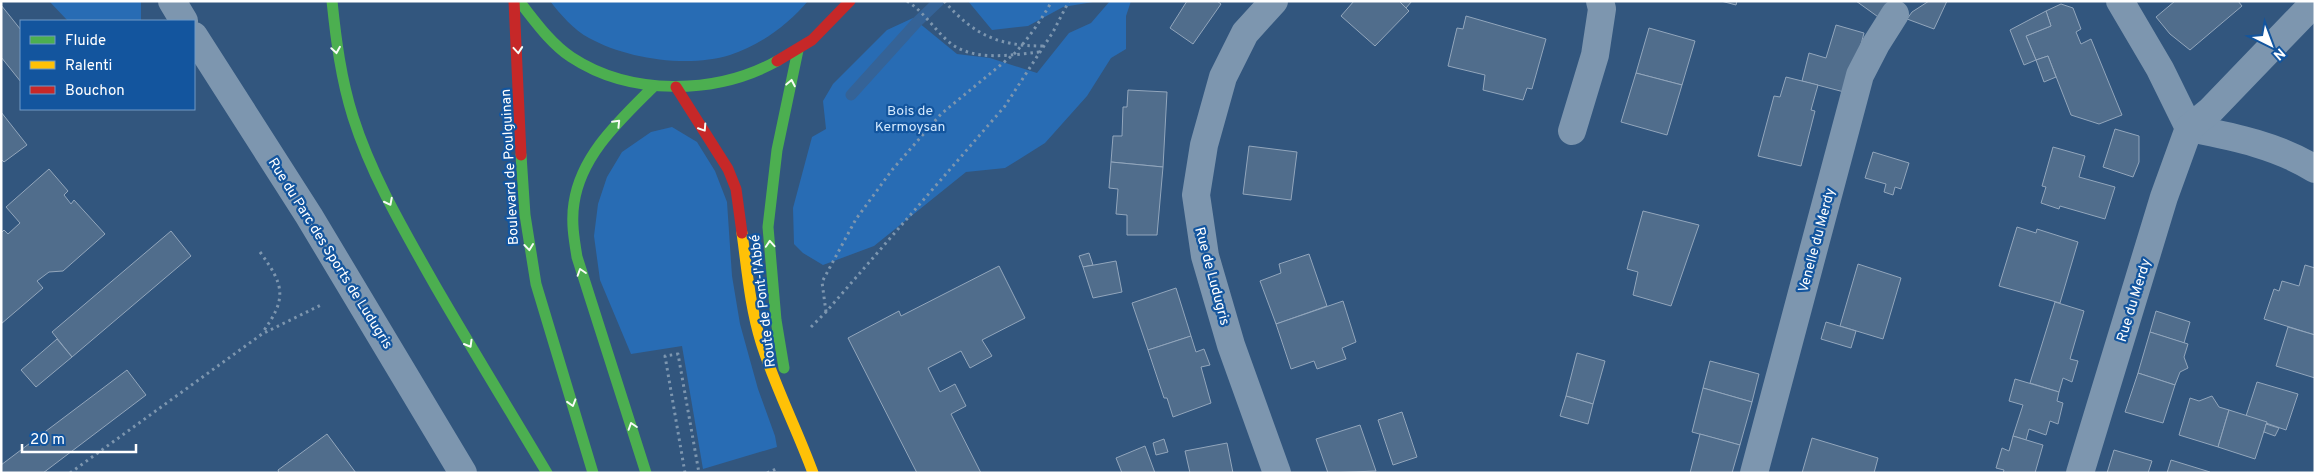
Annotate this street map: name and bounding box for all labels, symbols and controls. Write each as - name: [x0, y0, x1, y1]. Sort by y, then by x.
- legend: [20, 20, 195, 110]
- north arrow: [2246, 20, 2296, 70]
- text: Fluide: [65, 32, 106, 51]
- text: N: [2269, 44, 2288, 63]
- one-way arrow: [330, 45, 340, 54]
- one-way arrow: [512, 46, 523, 54]
- text: Ralenti: [65, 57, 112, 76]
- one-way arrow: [786, 79, 796, 88]
- text: Bouchon: [65, 82, 125, 101]
- street label: Boulevard de Poulguinan: [498, 88, 523, 245]
- park label: Bois de Kermoysan: [875, 103, 945, 136]
- one-way arrow: [611, 120, 620, 129]
- one-way arrow: [697, 122, 706, 131]
- street label: Rue du Parc des Sports de Ludugris: [264, 155, 396, 352]
- street label: Venelle du Merdy: [1795, 186, 1840, 295]
- one-way arrow: [383, 197, 393, 206]
- street label: Rue de Ludugris: [1190, 225, 1233, 327]
- street label: Route de Pont-l'Abbé: [747, 234, 780, 368]
- one-way arrow: [764, 240, 775, 248]
- one-way arrow: [523, 243, 534, 251]
- street label: Rue du Merdy: [2114, 257, 2155, 344]
- one-way arrow: [577, 268, 587, 276]
- one-way arrow: [462, 339, 472, 348]
- one-way arrow: [566, 399, 576, 407]
- scale bar: [22, 422, 136, 454]
- one-way arrow: [627, 423, 637, 431]
- text: 20 m: [30, 431, 65, 450]

